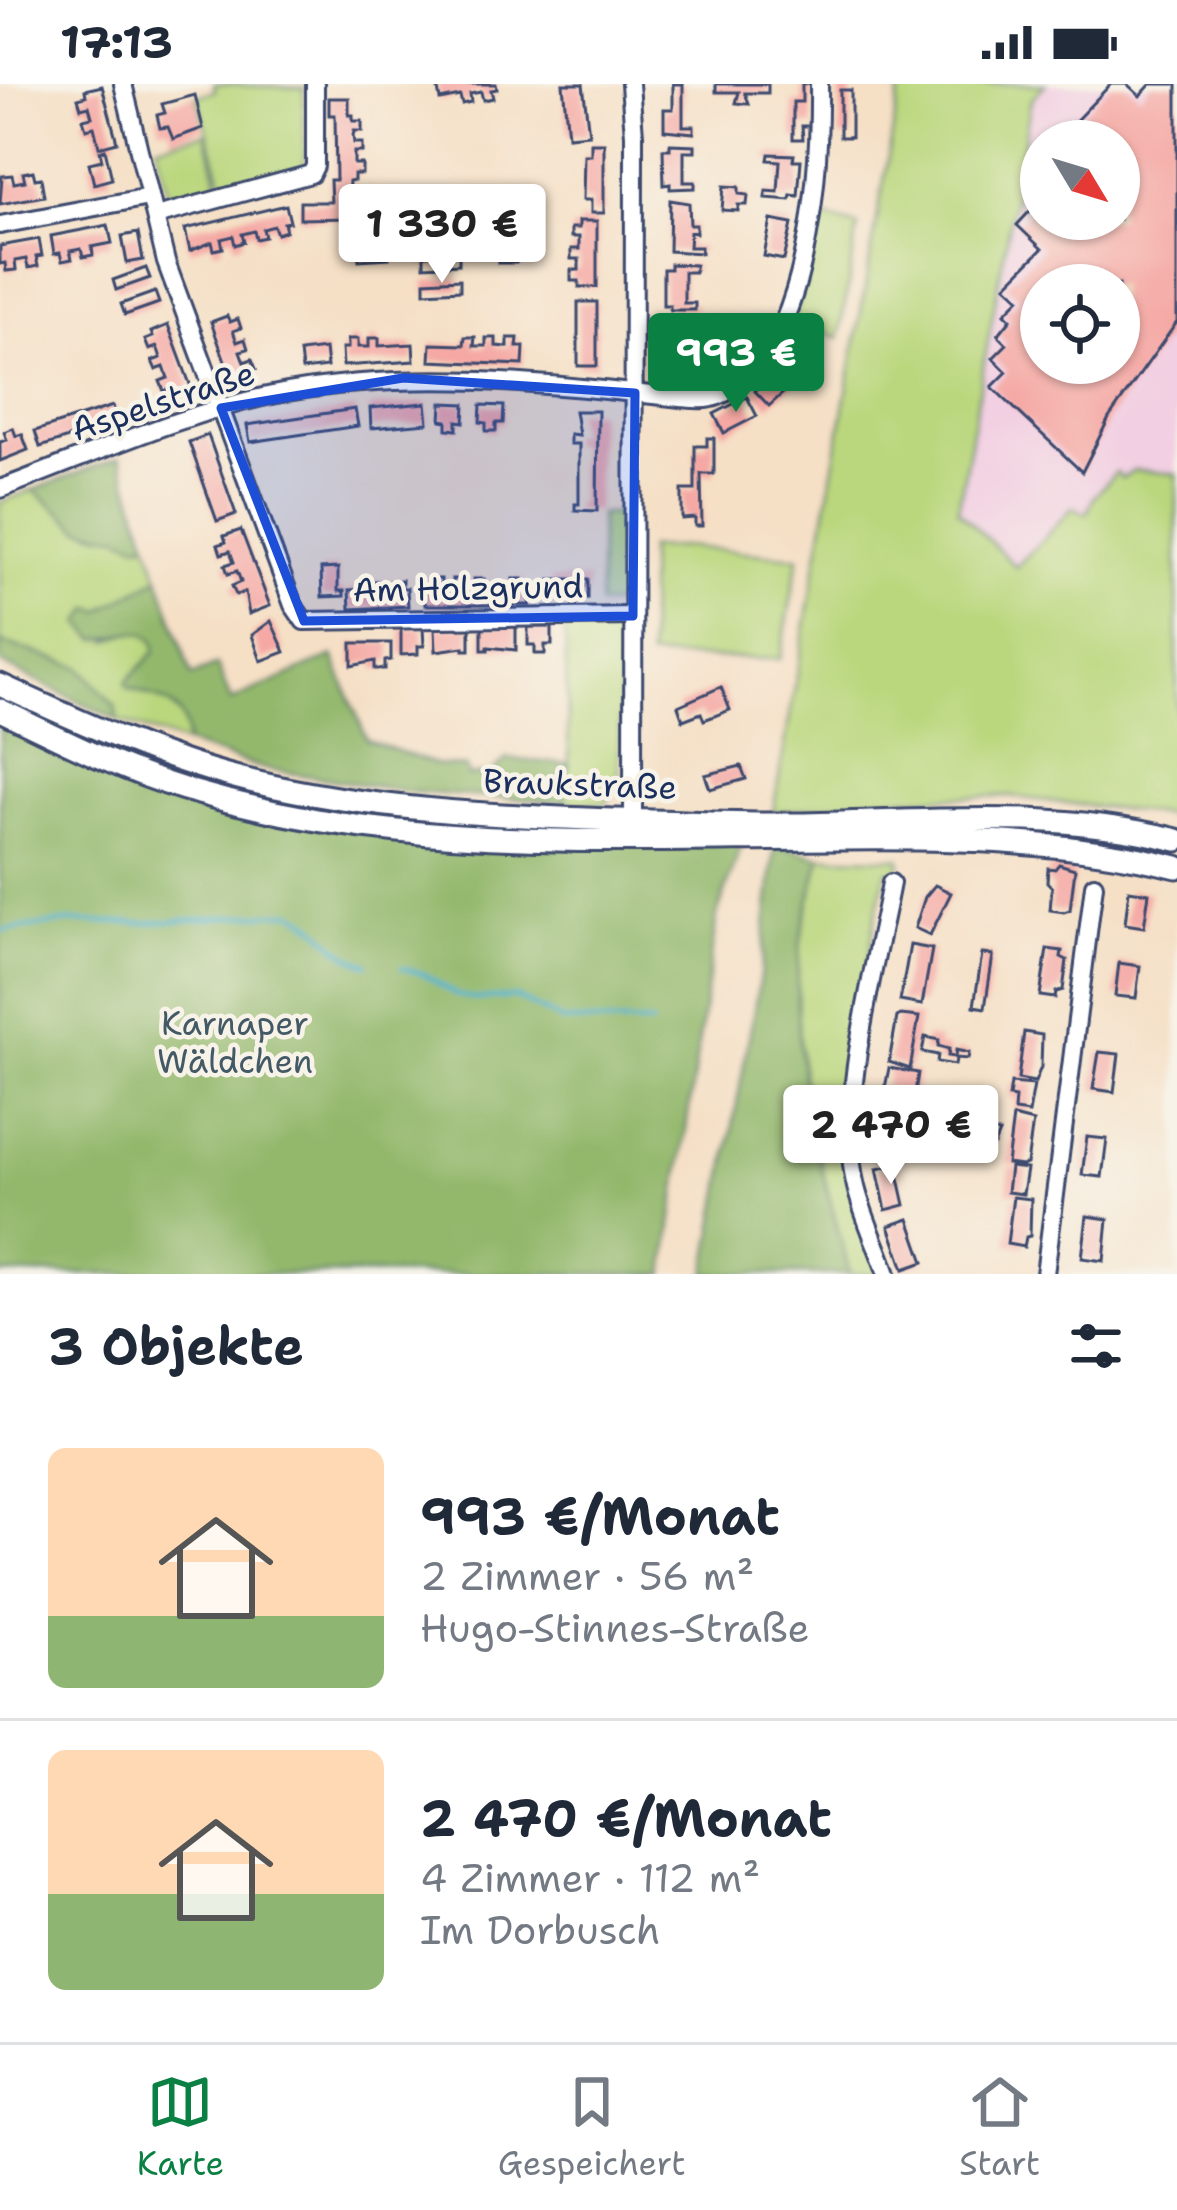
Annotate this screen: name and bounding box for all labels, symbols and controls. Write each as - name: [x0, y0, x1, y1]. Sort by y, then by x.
- text: 17:13: [60, 12, 173, 72]
- north arrow: [1020, 120, 1140, 240]
- map controls: [1020, 120, 1140, 384]
- pin: 1 330 €: [331, 184, 553, 286]
- text: 1 330 €: [366, 197, 518, 249]
- button: locate: [1020, 264, 1140, 384]
- pin: 993 €: [652, 313, 820, 415]
- text: 993 €: [675, 326, 797, 378]
- street label: Aspelstraße: [65, 350, 261, 452]
- street label: Am Holzgrund: [352, 563, 584, 613]
- street label: Braukstraße: [482, 758, 678, 810]
- park label: Karnaper Wäldchen: [157, 1001, 313, 1084]
- pin: 2 470 €: [780, 1085, 1002, 1187]
- text: 2 470 €: [810, 1098, 972, 1150]
- text: 3 Objekte: [48, 1312, 304, 1380]
- icon: filters: [1063, 1313, 1129, 1379]
- text: 993 €/Monat: [420, 1482, 780, 1550]
- icon: home: [144, 1496, 288, 1640]
- text: 2 Zimmer · 56 m²: [420, 1550, 754, 1602]
- text: Hugo-Stinnes-Straße: [420, 1602, 810, 1654]
- text: 2 470 €/Monat: [420, 1784, 832, 1852]
- icon: home: [144, 1798, 288, 1942]
- text: 4 Zimmer · 112 m²: [420, 1852, 760, 1904]
- text: Im Dorbusch: [420, 1904, 660, 1956]
- tab: Karte: [137, 2069, 224, 2186]
- tab: Gespeichert: [498, 2069, 686, 2186]
- tab: Start: [959, 2069, 1040, 2186]

